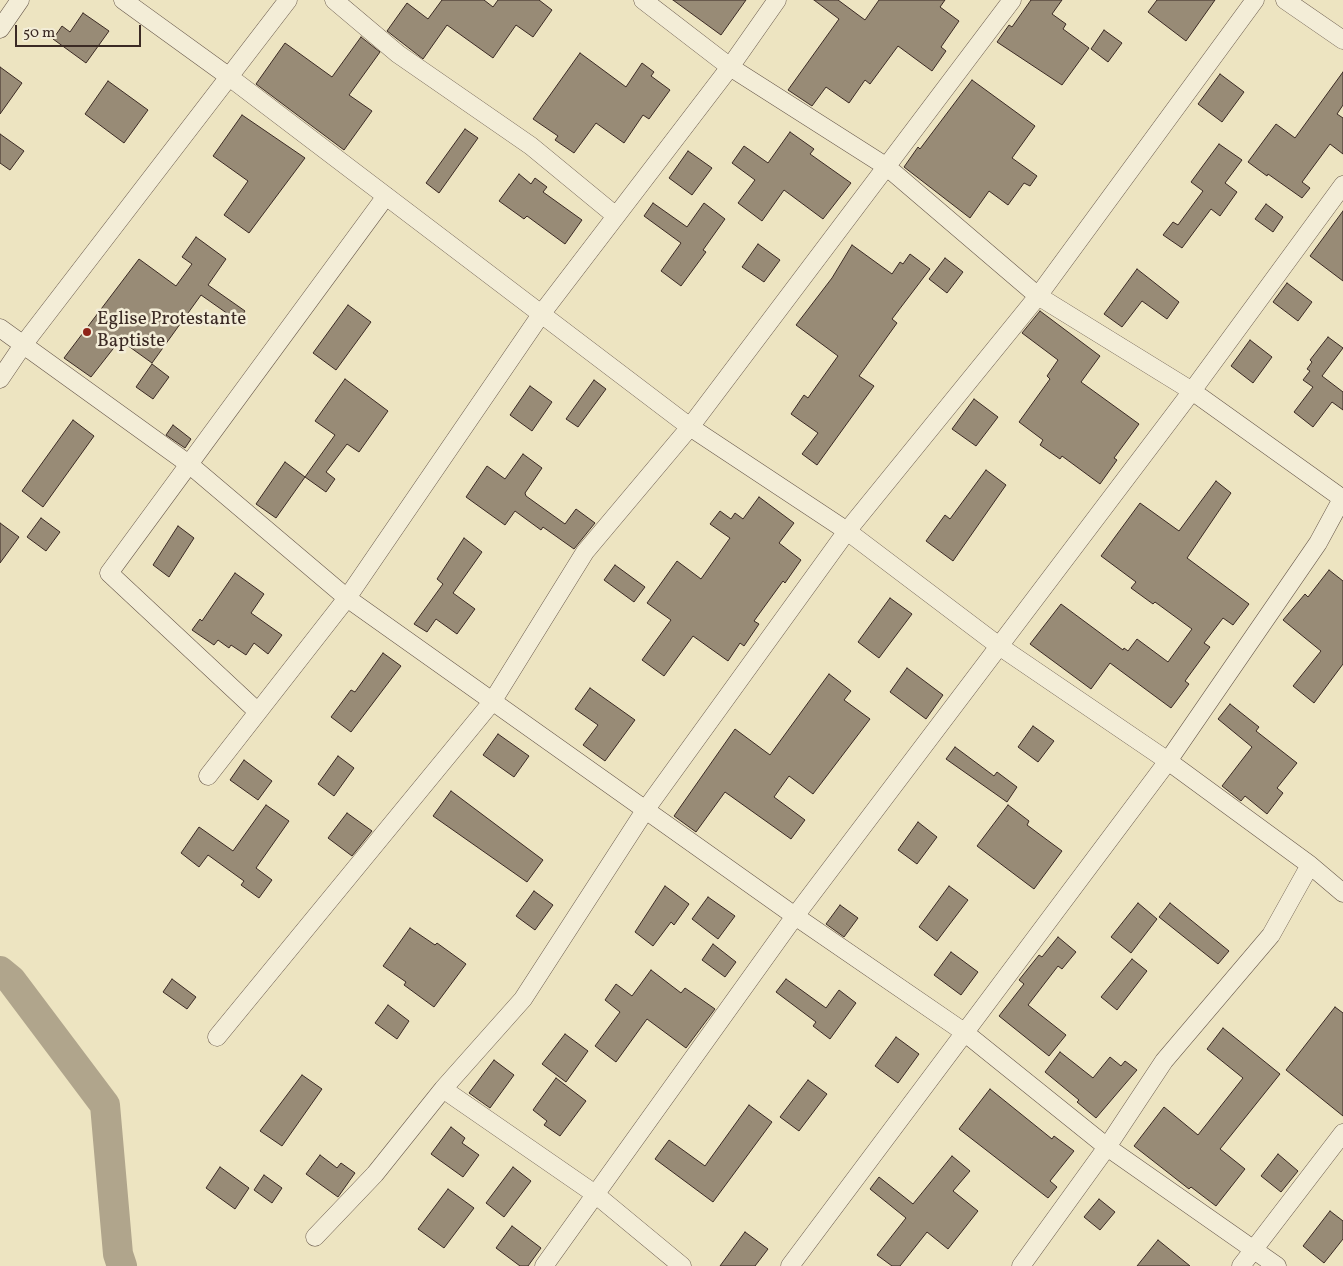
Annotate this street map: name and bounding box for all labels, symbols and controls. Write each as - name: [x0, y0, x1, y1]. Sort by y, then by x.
- scale bar: [18, 15, 144, 47]
- text: 50 m: [23, 23, 55, 44]
- place label: Eglise Protestante Baptiste: [97, 310, 246, 354]
- marker: Eglise Protestante Baptiste: [81, 326, 93, 338]

